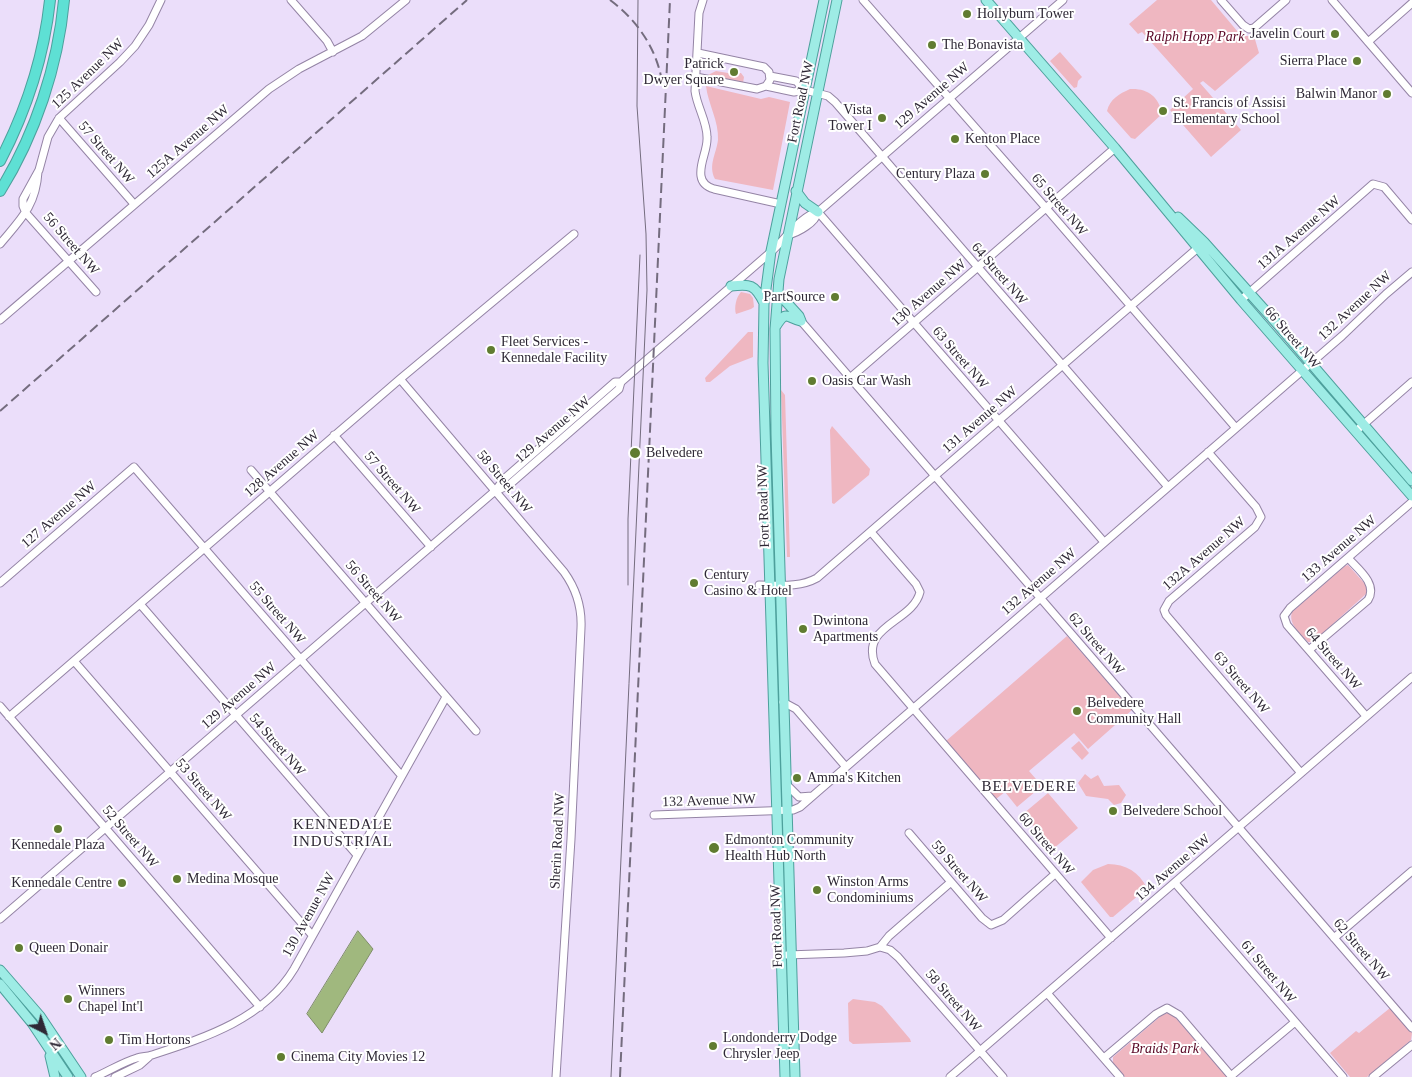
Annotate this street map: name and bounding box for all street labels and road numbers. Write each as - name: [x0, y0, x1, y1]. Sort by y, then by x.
- street label: 125 Avenue NW: [48, 35, 128, 113]
- street label: 129 Avenue NW: [891, 59, 973, 133]
- street label: Fort Road NW: [784, 60, 818, 144]
- street label: 125A Avenue NW: [143, 102, 233, 182]
- street label: 57 Street NW: [74, 118, 138, 188]
- street label: 65 Street NW: [1027, 170, 1091, 240]
- street label: 131A Avenue NW: [1254, 193, 1344, 273]
- street label: 56 Street NW: [39, 209, 103, 279]
- street label: 64 Street NW: [967, 239, 1031, 309]
- street label: 130 Avenue NW: [888, 256, 970, 330]
- street label: 132 Avenue NW: [1315, 268, 1395, 344]
- street label: 66 Street NW: [1260, 303, 1324, 373]
- street label: 63 Street NW: [928, 323, 992, 393]
- street label: 131 Avenue NW: [939, 383, 1021, 457]
- street label: 129 Avenue NW: [512, 393, 594, 467]
- street label: 128 Avenue NW: [241, 427, 323, 501]
- street label: 58 Street NW: [473, 447, 535, 517]
- street label: 57 Street NW: [360, 448, 424, 518]
- street label: Fort Road NW: [754, 464, 774, 548]
- street label: 127 Avenue NW: [18, 478, 100, 552]
- street label: 133 Avenue NW: [1298, 512, 1380, 586]
- street label: 132A Avenue NW: [1159, 514, 1249, 594]
- street label: 132 Avenue NW: [998, 545, 1080, 619]
- street label: 56 Street NW: [341, 557, 405, 627]
- street label: 55 Street NW: [245, 578, 309, 648]
- street label: 62 Street NW: [1064, 609, 1128, 679]
- street label: 64 Street NW: [1301, 624, 1365, 694]
- street label: 63 Street NW: [1209, 648, 1273, 718]
- street label: 129 Avenue NW: [198, 659, 280, 733]
- street label: 54 Street NW: [245, 710, 309, 780]
- street label: 53 Street NW: [171, 755, 235, 825]
- street label: 132 Avenue NW: [662, 791, 756, 811]
- street label: Sherin Road NW: [547, 792, 569, 890]
- street label: 52 Street NW: [98, 802, 162, 872]
- street label: 60 Street NW: [1014, 809, 1078, 879]
- street label: 134 Avenue NW: [1132, 831, 1214, 905]
- street label: 59 Street NW: [927, 837, 991, 907]
- street label: 130 Avenue NW: [279, 870, 339, 960]
- street label: Fort Road NW: [767, 884, 787, 968]
- street label: 62 Street NW: [1329, 915, 1393, 985]
- street label: 61 Street NW: [1237, 937, 1299, 1007]
- street label: 58 Street NW: [921, 966, 985, 1036]

